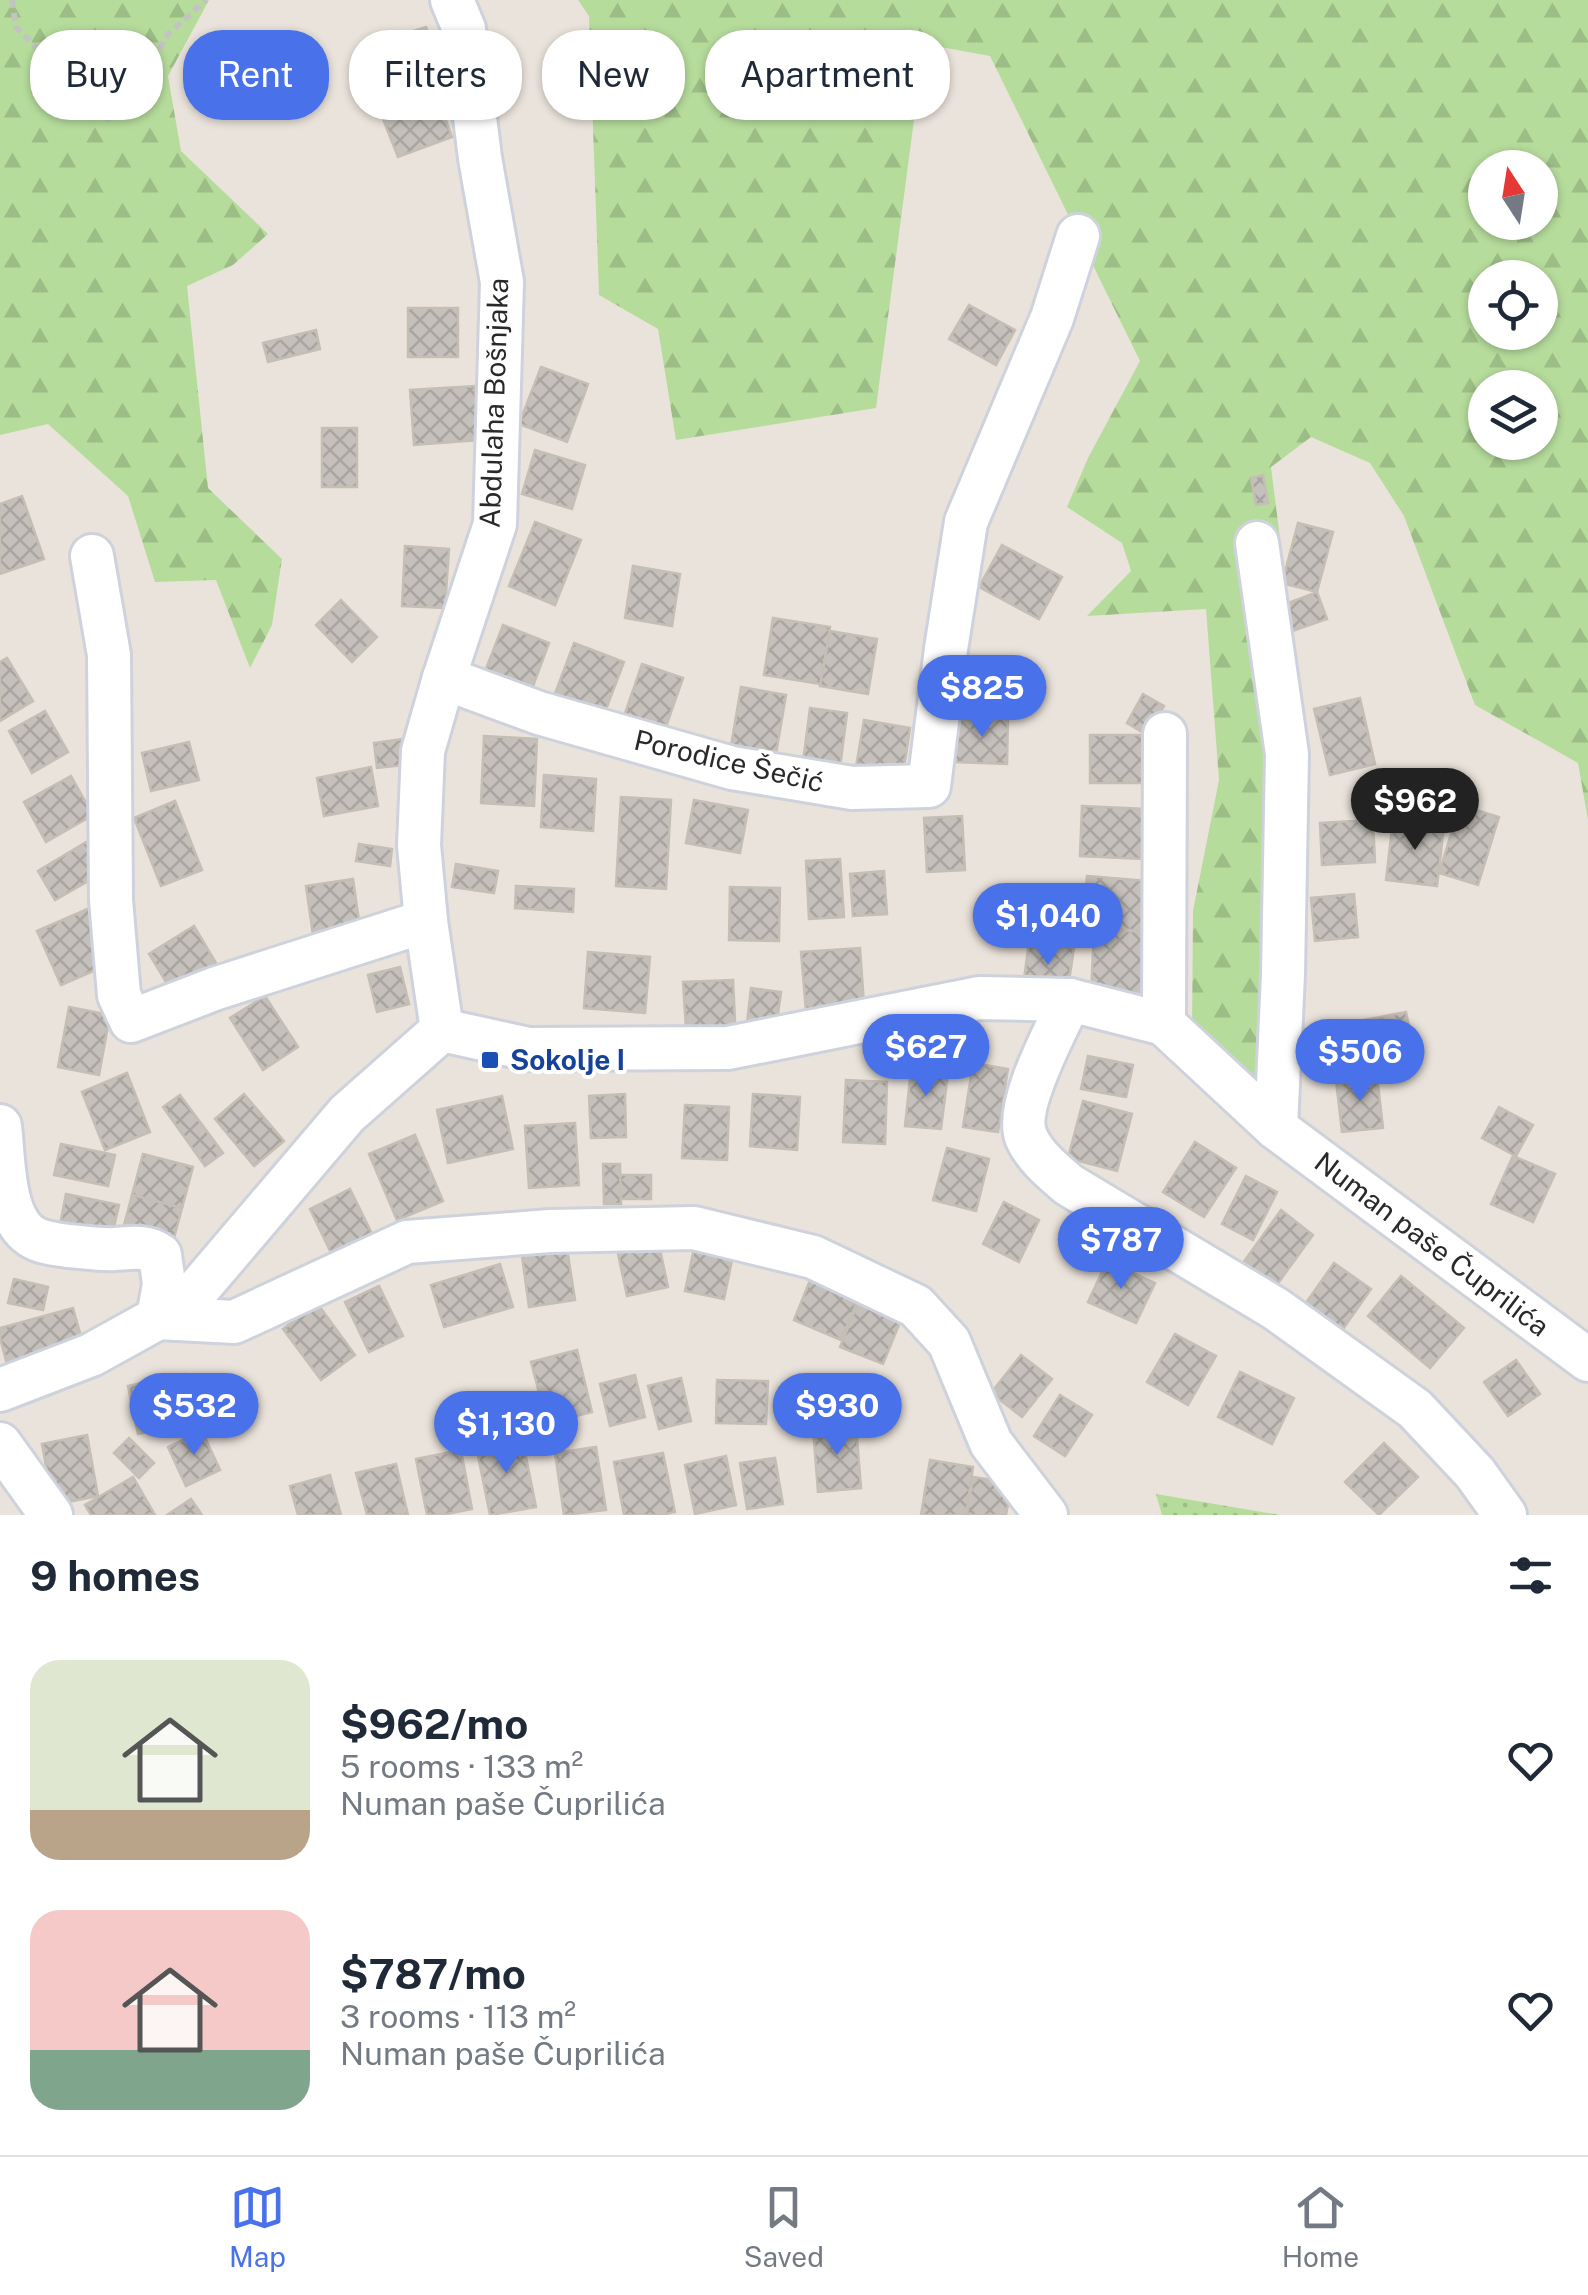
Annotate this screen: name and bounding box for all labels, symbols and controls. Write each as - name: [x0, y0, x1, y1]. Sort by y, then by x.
- chip: Buy: [30, 30, 163, 120]
- chip: Rent: [183, 30, 329, 120]
- chip: Filters: [349, 30, 522, 120]
- chip: New: [542, 30, 685, 120]
- chip: Apartment: [705, 30, 950, 120]
- north arrow: [1468, 150, 1558, 240]
- map controls: [1468, 150, 1558, 460]
- button: locate: [1468, 260, 1558, 350]
- street label: Abdulaha Bošnjaka: [473, 277, 514, 529]
- button: layers: [1468, 370, 1558, 460]
- pin: $825: [923, 655, 1041, 740]
- text: $825: [939, 669, 1025, 706]
- street label: Porodice Šečić: [631, 723, 827, 798]
- pin: $962: [1356, 768, 1474, 853]
- text: $962: [1373, 782, 1457, 819]
- pin: $1,040: [967, 883, 1129, 968]
- text: $1,040: [995, 897, 1101, 934]
- pin: $627: [867, 1014, 985, 1099]
- pin: $506: [1301, 1019, 1419, 1104]
- text: $627: [884, 1028, 968, 1065]
- text: $506: [1317, 1033, 1403, 1070]
- place label: Sokolje I: [510, 1043, 625, 1076]
- marker: Sokolje I: [479, 1049, 501, 1071]
- street label: Numan paše Čuprilića: [1309, 1145, 1556, 1343]
- pin: $787: [1062, 1207, 1180, 1292]
- text: $787: [1080, 1221, 1162, 1258]
- pin: $532: [135, 1373, 253, 1458]
- pin: $930: [778, 1373, 896, 1458]
- text: $532: [152, 1387, 236, 1424]
- text: $930: [795, 1387, 879, 1424]
- pin: $1,130: [425, 1391, 587, 1476]
- text: $1,130: [456, 1405, 556, 1442]
- icon: filters: [1503, 1548, 1558, 1603]
- text: 9 homes: [30, 1551, 200, 1600]
- text: $962/mo: [340, 1699, 528, 1748]
- icon: home: [110, 1700, 230, 1820]
- icon: heart: [1503, 1733, 1558, 1788]
- text: 5 rooms · 133 m²: [340, 1748, 583, 1785]
- text: Numan paše Čuprilića: [340, 1785, 666, 1822]
- text: $787/mo: [340, 1949, 526, 1998]
- icon: home: [110, 1950, 230, 2070]
- icon: heart: [1503, 1983, 1558, 2038]
- text: 3 rooms · 113 m²: [340, 1998, 576, 2035]
- text: Numan paše Čuprilića: [340, 2035, 666, 2072]
- tab: Map: [229, 2180, 286, 2273]
- tab: Saved: [744, 2180, 824, 2273]
- tab: Home: [1282, 2180, 1359, 2273]

